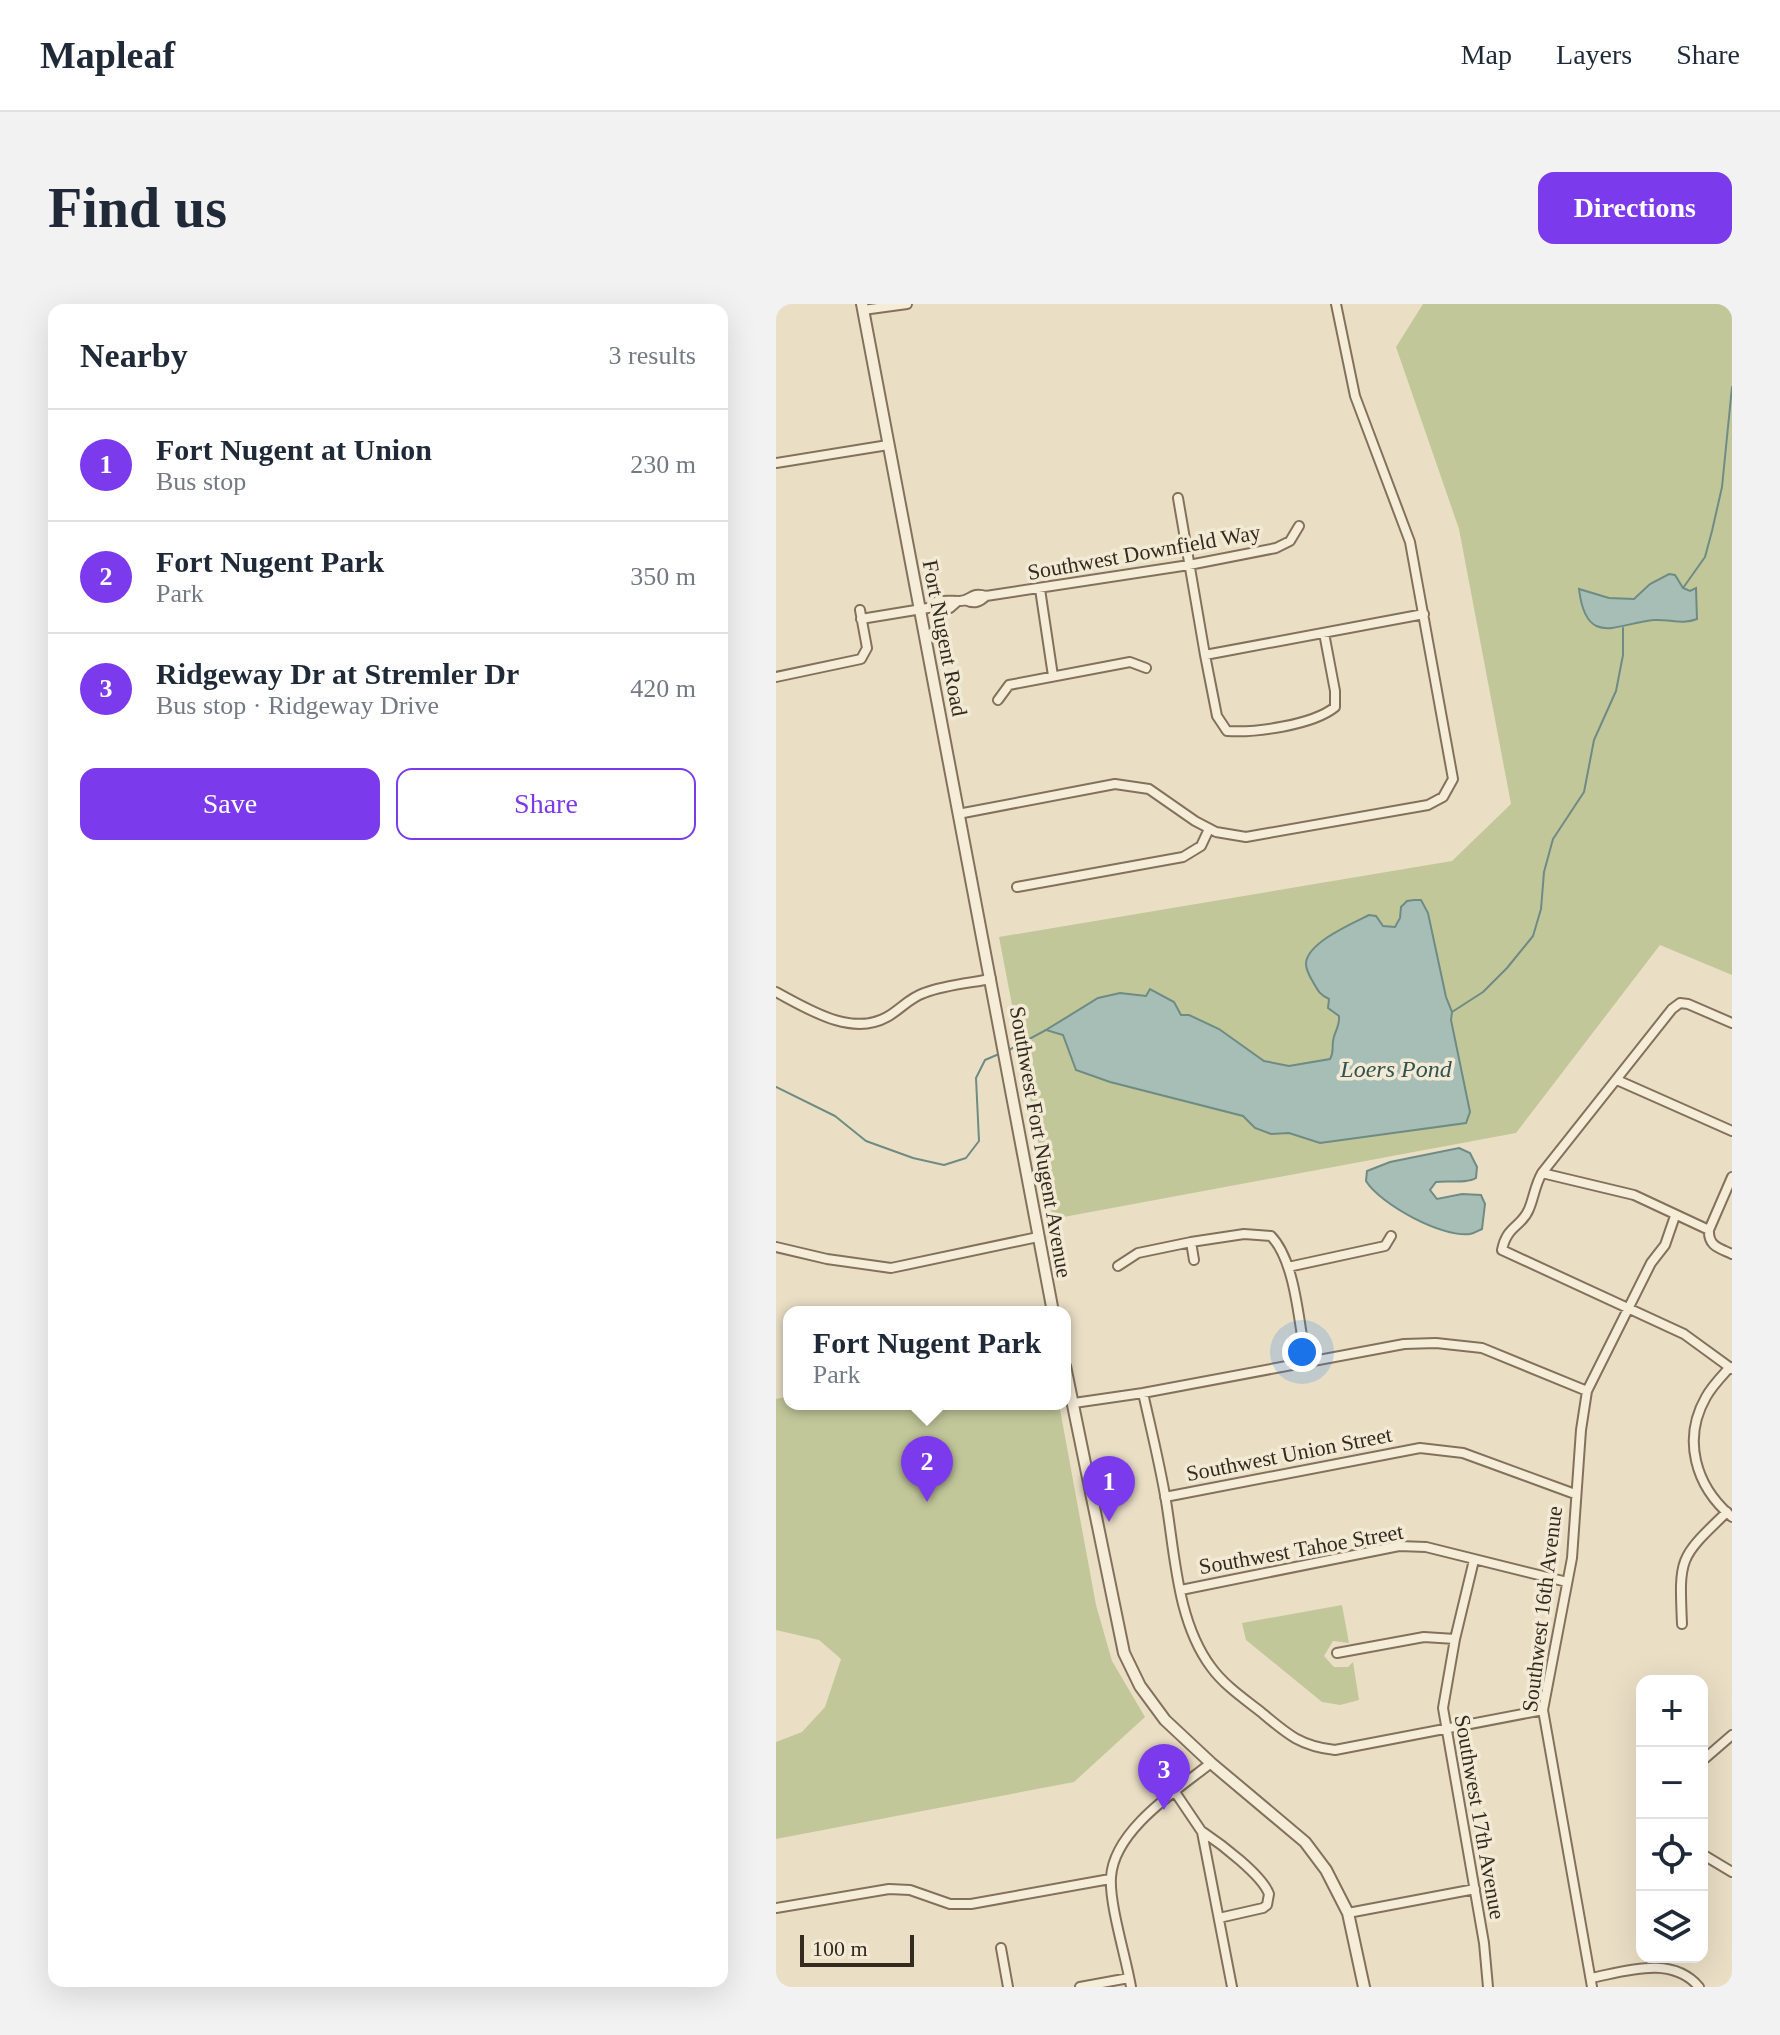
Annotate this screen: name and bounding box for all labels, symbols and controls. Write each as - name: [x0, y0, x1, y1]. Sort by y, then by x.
- text: Mapleaf: [40, 34, 175, 76]
- text: Map: [1461, 39, 1512, 70]
- text: Layers: [1556, 39, 1632, 70]
- text: Share: [1676, 39, 1740, 70]
- button: Directions: [1538, 172, 1732, 244]
- text: Find us: [48, 177, 227, 239]
- text: Nearby: [80, 337, 188, 374]
- text: 3 results: [609, 341, 696, 370]
- text: Fort Nugent at Union: [156, 433, 432, 466]
- text: 1: [100, 450, 113, 479]
- text: 230 m: [630, 450, 696, 479]
- text: Bus stop: [156, 467, 246, 496]
- street label: Southwest Downfield Way: [1026, 519, 1262, 585]
- text: Fort Nugent Park: [156, 545, 384, 578]
- street label: Fort Nugent Road: [918, 558, 972, 718]
- text: 2: [100, 562, 113, 591]
- text: 350 m: [630, 562, 696, 591]
- text: Park: [156, 579, 204, 608]
- text: Ridgeway Dr at Stremler Dr: [156, 657, 519, 690]
- text: 3: [100, 674, 113, 703]
- text: 420 m: [630, 674, 696, 703]
- text: Bus stop · Ridgeway Drive: [156, 691, 439, 720]
- button: Save: [80, 768, 380, 840]
- button: Share: [396, 768, 696, 840]
- street label: Southwest Fort Nugent Avenue: [1005, 1004, 1077, 1280]
- water label: Loers Pond: [1339, 1056, 1453, 1082]
- popup: [783, 1306, 1071, 1410]
- text: Fort Nugent Park: [813, 1326, 1041, 1359]
- your location: [1282, 1332, 1322, 1372]
- text: Park: [813, 1360, 861, 1389]
- street label: Southwest Union Street: [1184, 1422, 1394, 1486]
- pin: 2: [901, 1436, 953, 1502]
- pin: 1: [1083, 1456, 1135, 1522]
- street label: Southwest 16th Avenue: [1517, 1505, 1567, 1713]
- street label: Southwest Tahoe Street: [1197, 1519, 1405, 1579]
- map controls: [1636, 1675, 1708, 1963]
- button: +: [1636, 1675, 1708, 1747]
- street label: Southwest 17th Avenue: [1450, 1713, 1510, 1921]
- pin: 3: [1138, 1744, 1190, 1810]
- button: −: [1636, 1747, 1708, 1819]
- button: locate: [1636, 1819, 1708, 1891]
- button: layers: [1636, 1891, 1708, 1963]
- scale bar: [800, 1931, 914, 1967]
- text: 100 m: [812, 1936, 868, 1961]

